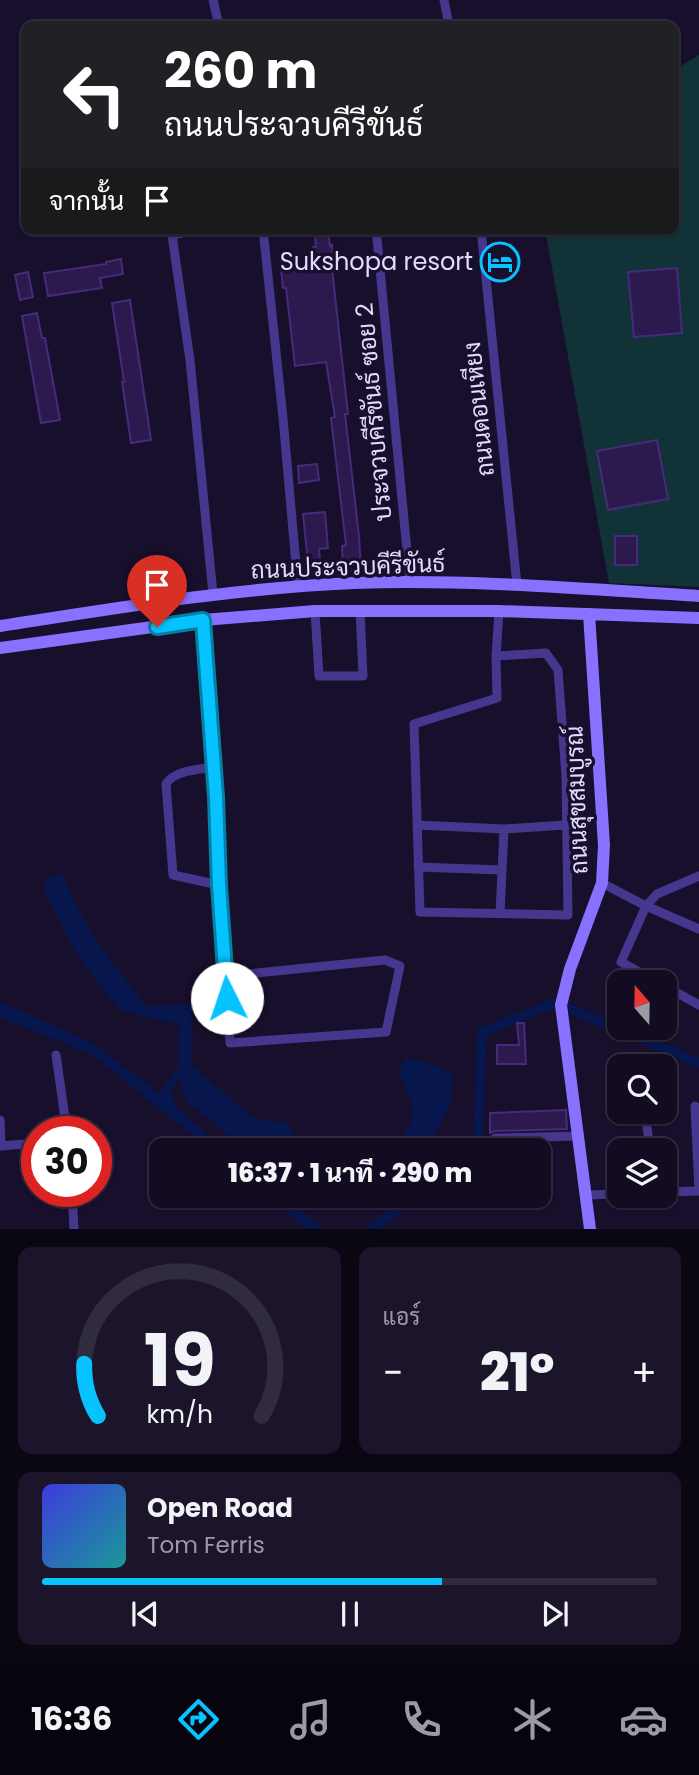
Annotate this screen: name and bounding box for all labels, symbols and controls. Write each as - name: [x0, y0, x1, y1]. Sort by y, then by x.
- text: 260 m: [164, 37, 317, 105]
- icon: left: [49, 49, 140, 140]
- text: ถนนประจวบคีรีขันธ์: [164, 102, 423, 147]
- icon: arrive: [138, 182, 176, 220]
- text: จากนั้น: [49, 183, 124, 219]
- hotel icon: Sukshopa resort: [479, 241, 521, 283]
- place label: Sukshopa resort: [280, 245, 473, 278]
- street label: ประจวบคีรีขันธ์ ซอย 2: [348, 301, 399, 523]
- street label: ถนนดอนเหียง: [455, 340, 502, 478]
- street label: ถนนประจวบคีรีขันธ์: [250, 547, 446, 586]
- pin: [127, 555, 187, 627]
- icon: arrive: [138, 566, 176, 604]
- street label: ถนนสุขสมบูรณ์: [557, 725, 597, 875]
- position arrow: [190, 961, 264, 1035]
- north arrow: [607, 970, 677, 1040]
- map controls: [607, 970, 677, 1208]
- button: search: [607, 1054, 677, 1124]
- speed limit sign: 30: [21, 1116, 112, 1207]
- button: layers: [607, 1138, 677, 1208]
- text: 16:37 · 1 นาที · 290 m: [228, 1155, 472, 1191]
- text: แอร์: [383, 1301, 420, 1333]
- text: 19: [143, 1311, 215, 1412]
- text: 21°: [480, 1336, 555, 1409]
- text: −: [383, 1346, 403, 1399]
- text: +: [631, 1346, 657, 1399]
- text: km/h: [146, 1397, 213, 1432]
- text: Open Road: [147, 1490, 293, 1526]
- text: Tom Ferris: [147, 1529, 265, 1561]
- icon: previous: [126, 1595, 164, 1633]
- icon: pause: [331, 1595, 369, 1633]
- icon: next: [536, 1595, 574, 1633]
- icon: directions: [174, 1695, 223, 1744]
- icon: music: [286, 1695, 335, 1744]
- icon: phone: [397, 1695, 446, 1744]
- icon: climate: [508, 1695, 557, 1744]
- icon: car: [619, 1695, 668, 1744]
- text: 16:36: [31, 1696, 112, 1741]

